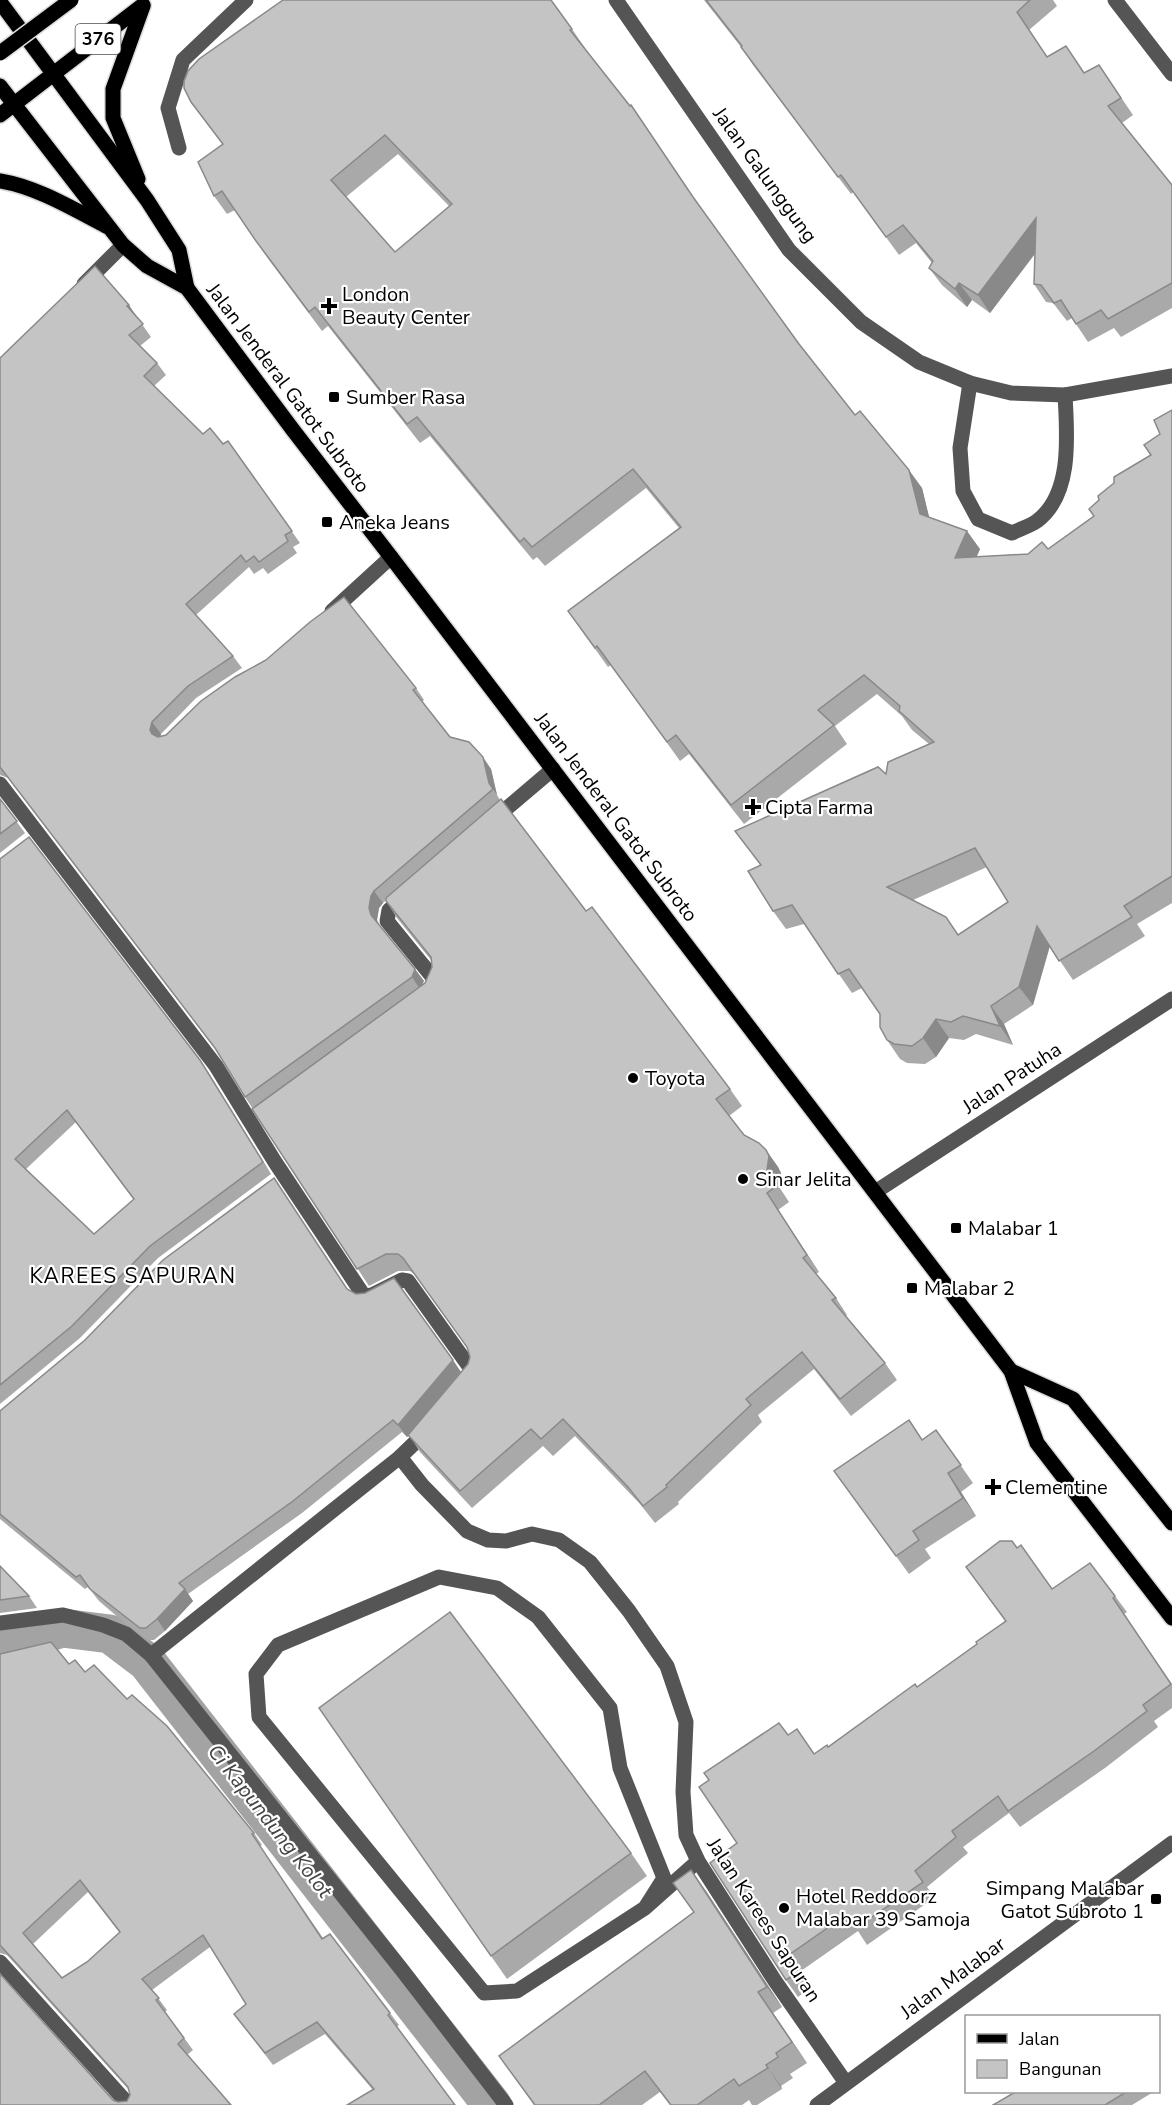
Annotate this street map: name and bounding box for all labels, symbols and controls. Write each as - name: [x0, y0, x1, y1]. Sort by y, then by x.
- road number: 376: [76, 24, 120, 54]
- street label: Jalan Galunggung: [706, 101, 823, 248]
- street label: Jalan Jenderal Gatot Subroto: [200, 277, 376, 498]
- place label: London Beauty Center: [342, 281, 470, 331]
- marker: London Beauty Center: [320, 297, 338, 315]
- place label: Sumber Rasa: [346, 384, 465, 411]
- marker: Sumber Rasa: [327, 390, 341, 404]
- place label: Aneka Jeans: [339, 509, 450, 536]
- marker: Aneka Jeans: [320, 515, 334, 529]
- street label: Jalan Jenderal Gatot Subroto: [528, 706, 704, 927]
- place label: Cipta Farma: [765, 794, 873, 821]
- marker: Cipta Farma: [746, 800, 760, 814]
- street label: Jalan Patuha: [956, 1036, 1067, 1121]
- place label: Toyota: [645, 1065, 705, 1092]
- marker: Toyota: [626, 1071, 640, 1085]
- place label: Sinar Jelita: [755, 1166, 851, 1193]
- marker: Sinar Jelita: [736, 1172, 750, 1186]
- place label: Malabar 1: [968, 1215, 1059, 1242]
- marker: Malabar 1: [949, 1221, 963, 1235]
- district label: KAREES SAPURAN: [30, 1262, 236, 1290]
- place label: Malabar 2: [924, 1275, 1015, 1302]
- marker: Malabar 2: [905, 1281, 919, 1295]
- place label: Clementine: [1005, 1474, 1108, 1501]
- marker: Clementine: [986, 1480, 1000, 1494]
- water label: Ci Kapundung Kolot: [201, 1738, 339, 1904]
- street label: Jalan Karees Sapuran: [700, 1832, 827, 2007]
- place label: Simpang Malabar Gatot Subroto 1: [986, 1875, 1144, 1925]
- place label: Hotel Reddoorz Malabar 39 Samoja: [796, 1883, 970, 1933]
- marker: Simpang Malabar Gatot Subroto 1: [1149, 1892, 1163, 1906]
- marker: Hotel Reddoorz Malabar 39 Samoja: [777, 1901, 791, 1915]
- street label: Jalan Malabar: [894, 1931, 1011, 2026]
- legend: [965, 2015, 1160, 2093]
- text: Jalan: [1018, 2027, 1059, 2051]
- text: Bangunan: [1019, 2057, 1102, 2081]

